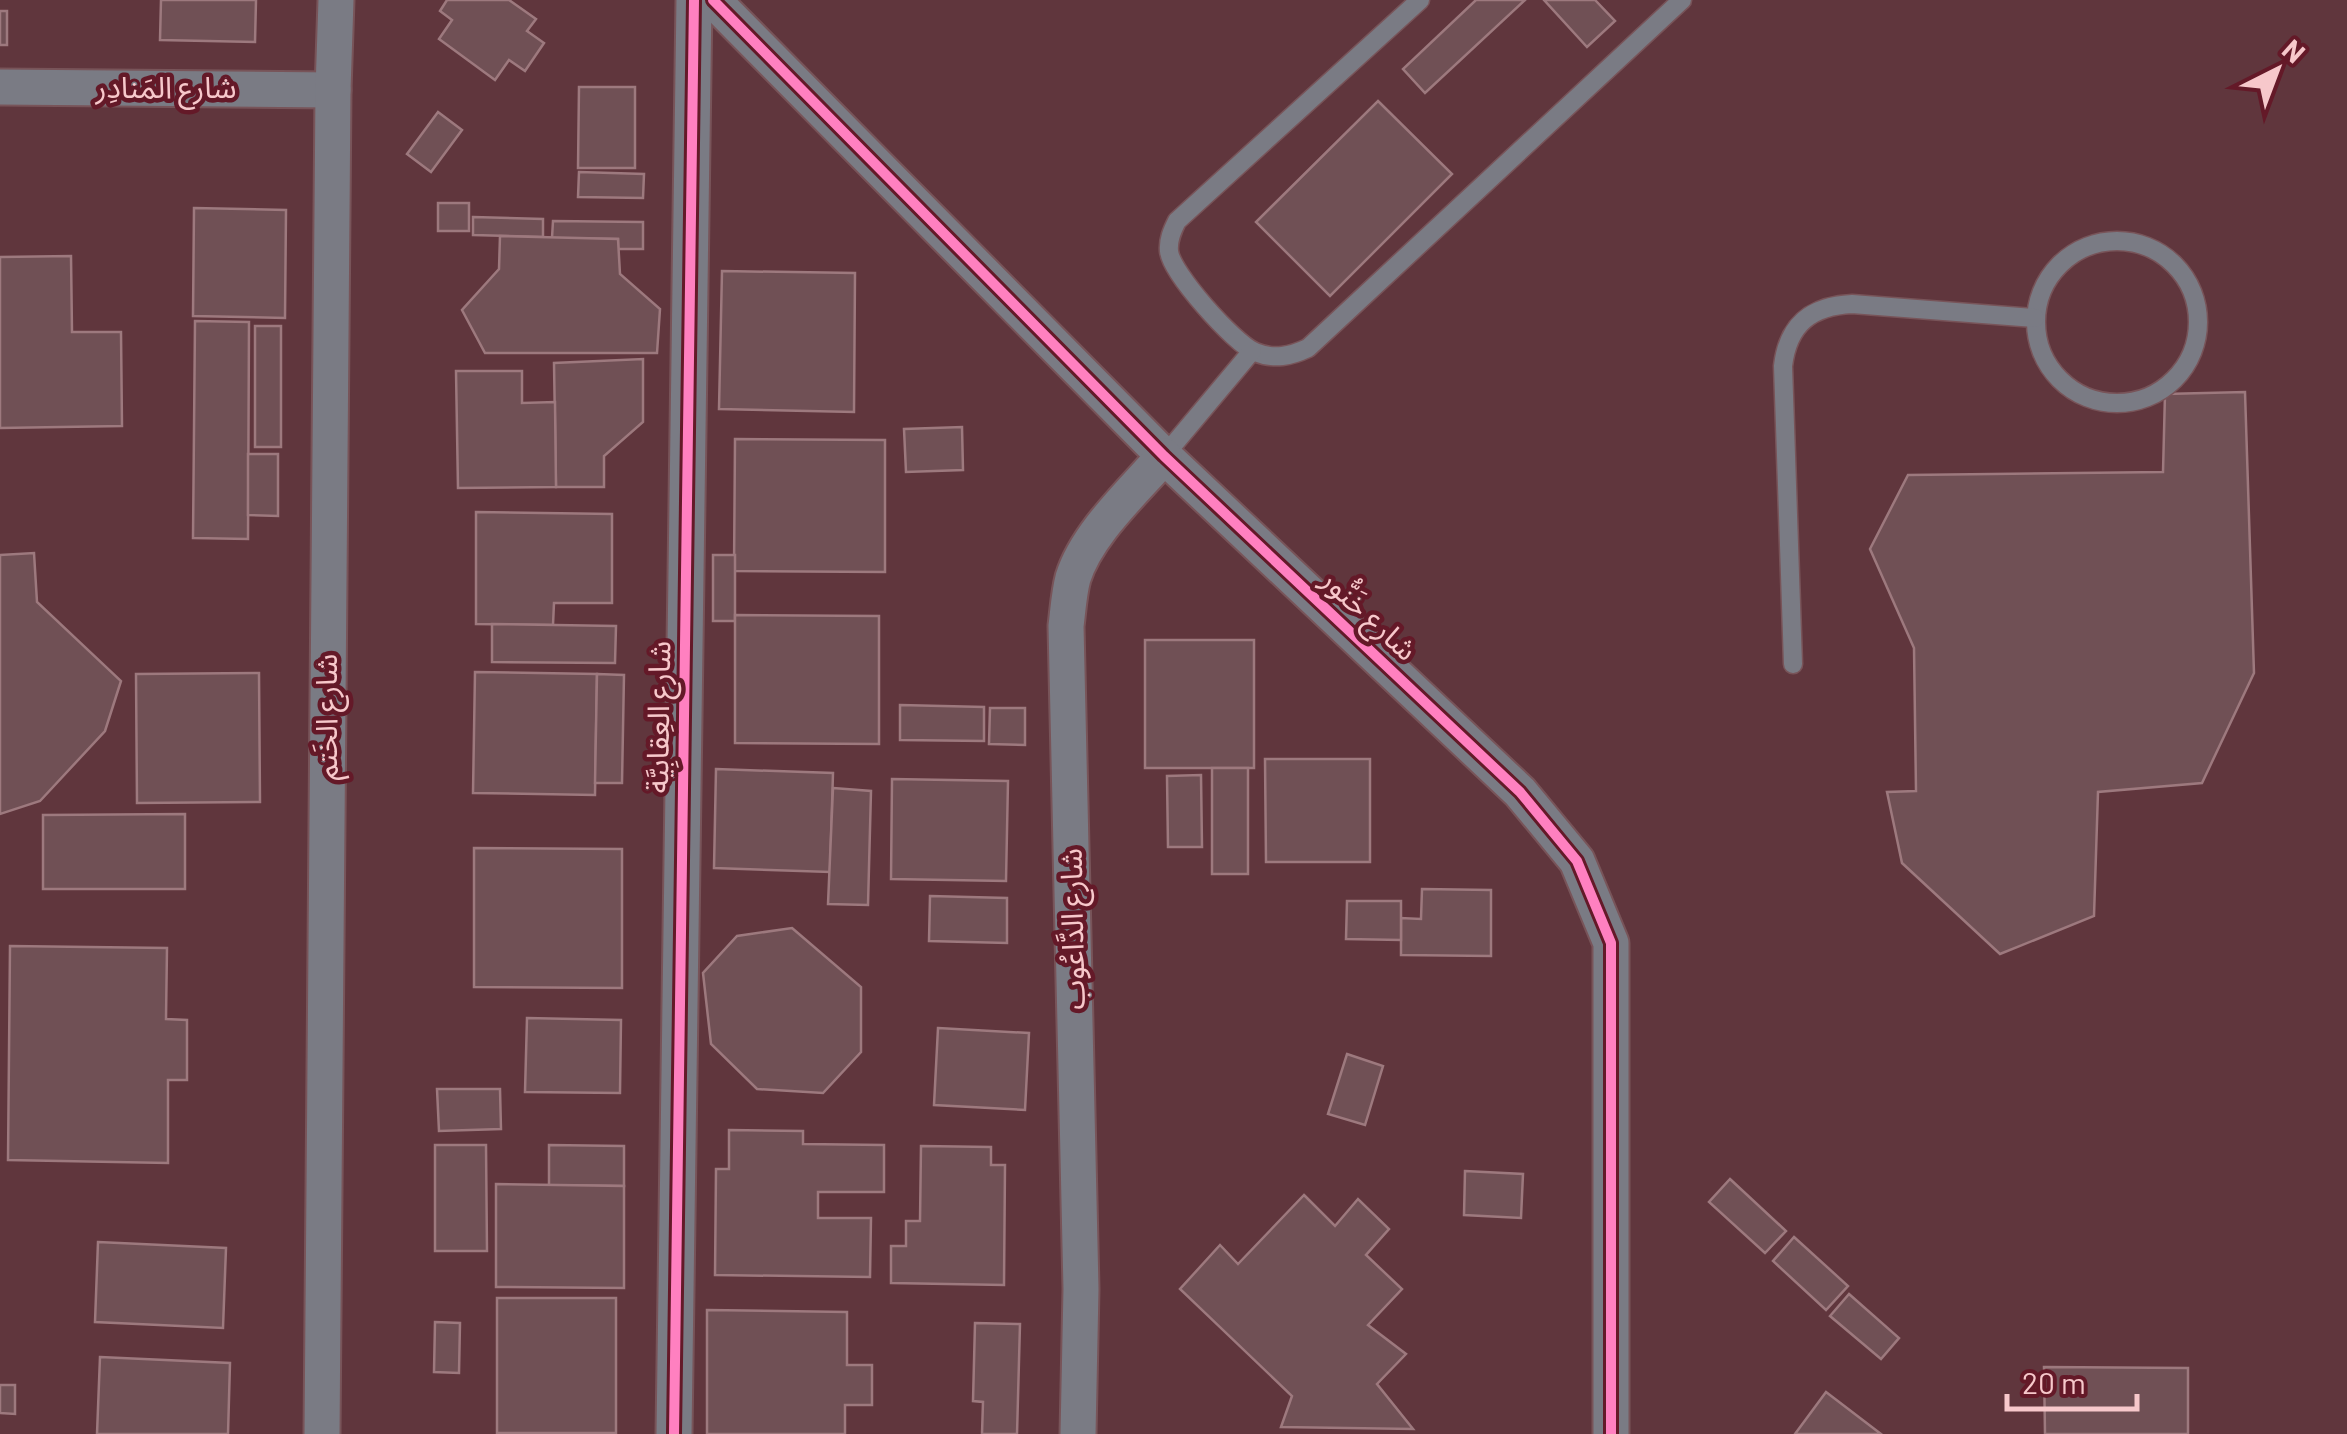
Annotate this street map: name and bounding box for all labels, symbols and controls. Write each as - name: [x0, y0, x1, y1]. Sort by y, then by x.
- north arrow: [2227, 20, 2327, 120]
- text: N: [2276, 32, 2313, 70]
- street label: شارع المَنادِر: [94, 68, 237, 110]
- street label: شارع خَنُّور: [1310, 558, 1427, 671]
- street label: شارع العِقابِيَّة: [638, 640, 682, 794]
- street label: شارع الخَتم: [307, 654, 350, 780]
- street label: شارع الدَّاعُوب: [1052, 848, 1096, 1010]
- scale bar: [2007, 1349, 2137, 1411]
- text: 20 m: [2022, 1364, 2086, 1400]

